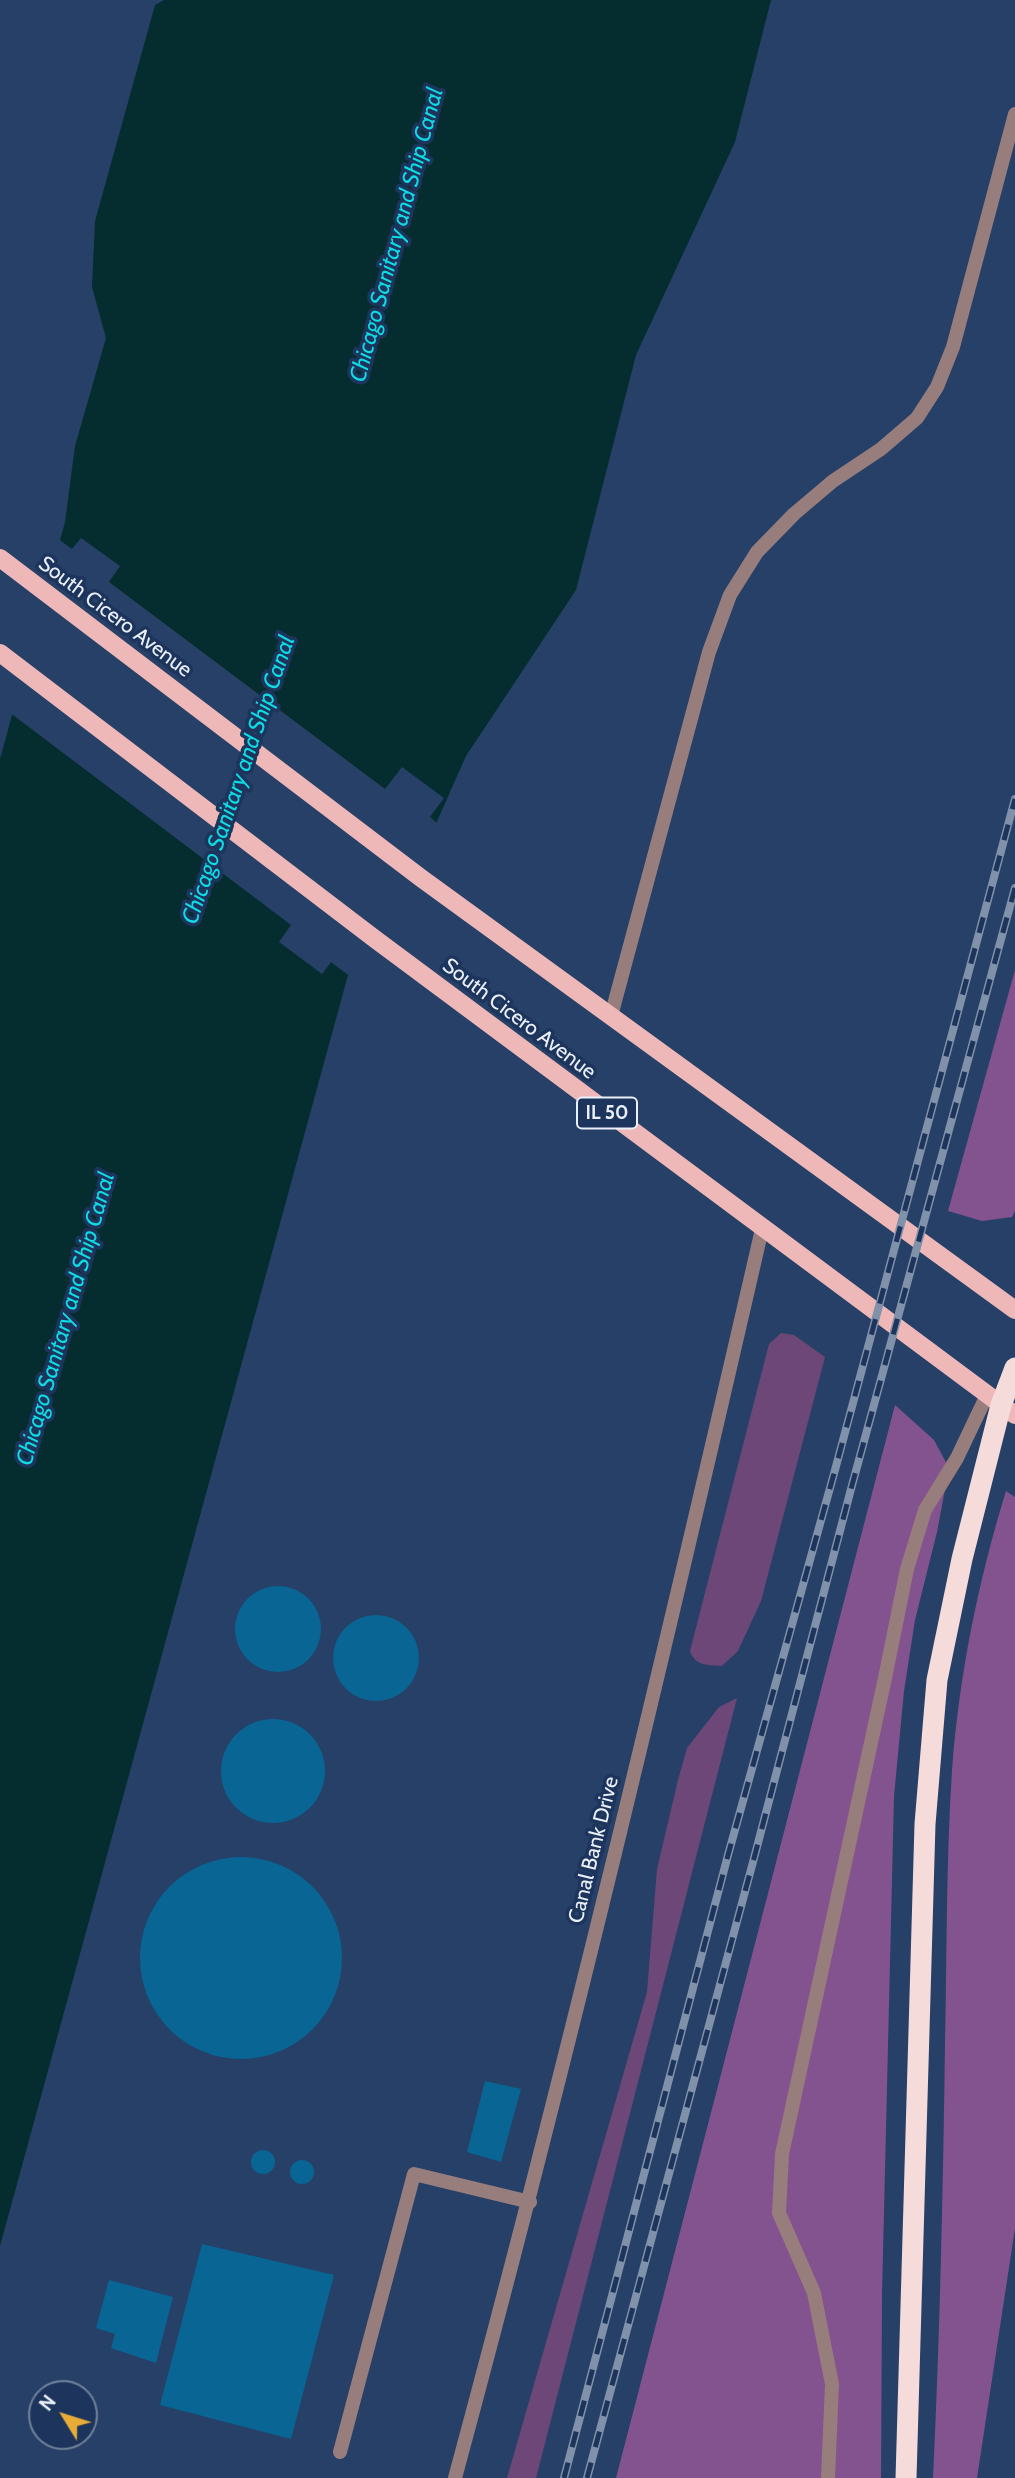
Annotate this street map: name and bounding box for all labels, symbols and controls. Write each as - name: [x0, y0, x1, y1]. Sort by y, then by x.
- water label: Chicago Sanitary and Ship Canal: [344, 85, 450, 385]
- street label: South Cicero Avenue: [33, 551, 197, 683]
- water label: Chicago Sanitary and Ship Canal: [177, 632, 301, 928]
- street label: South Cicero Avenue: [437, 953, 601, 1085]
- road number: IL 50: [577, 1098, 637, 1128]
- water label: Chicago Sanitary and Ship Canal: [11, 1169, 121, 1469]
- street label: Canal Bank Drive: [564, 1774, 624, 1926]
- north arrow: [28, 2380, 98, 2450]
- text: N: [34, 2391, 61, 2415]

